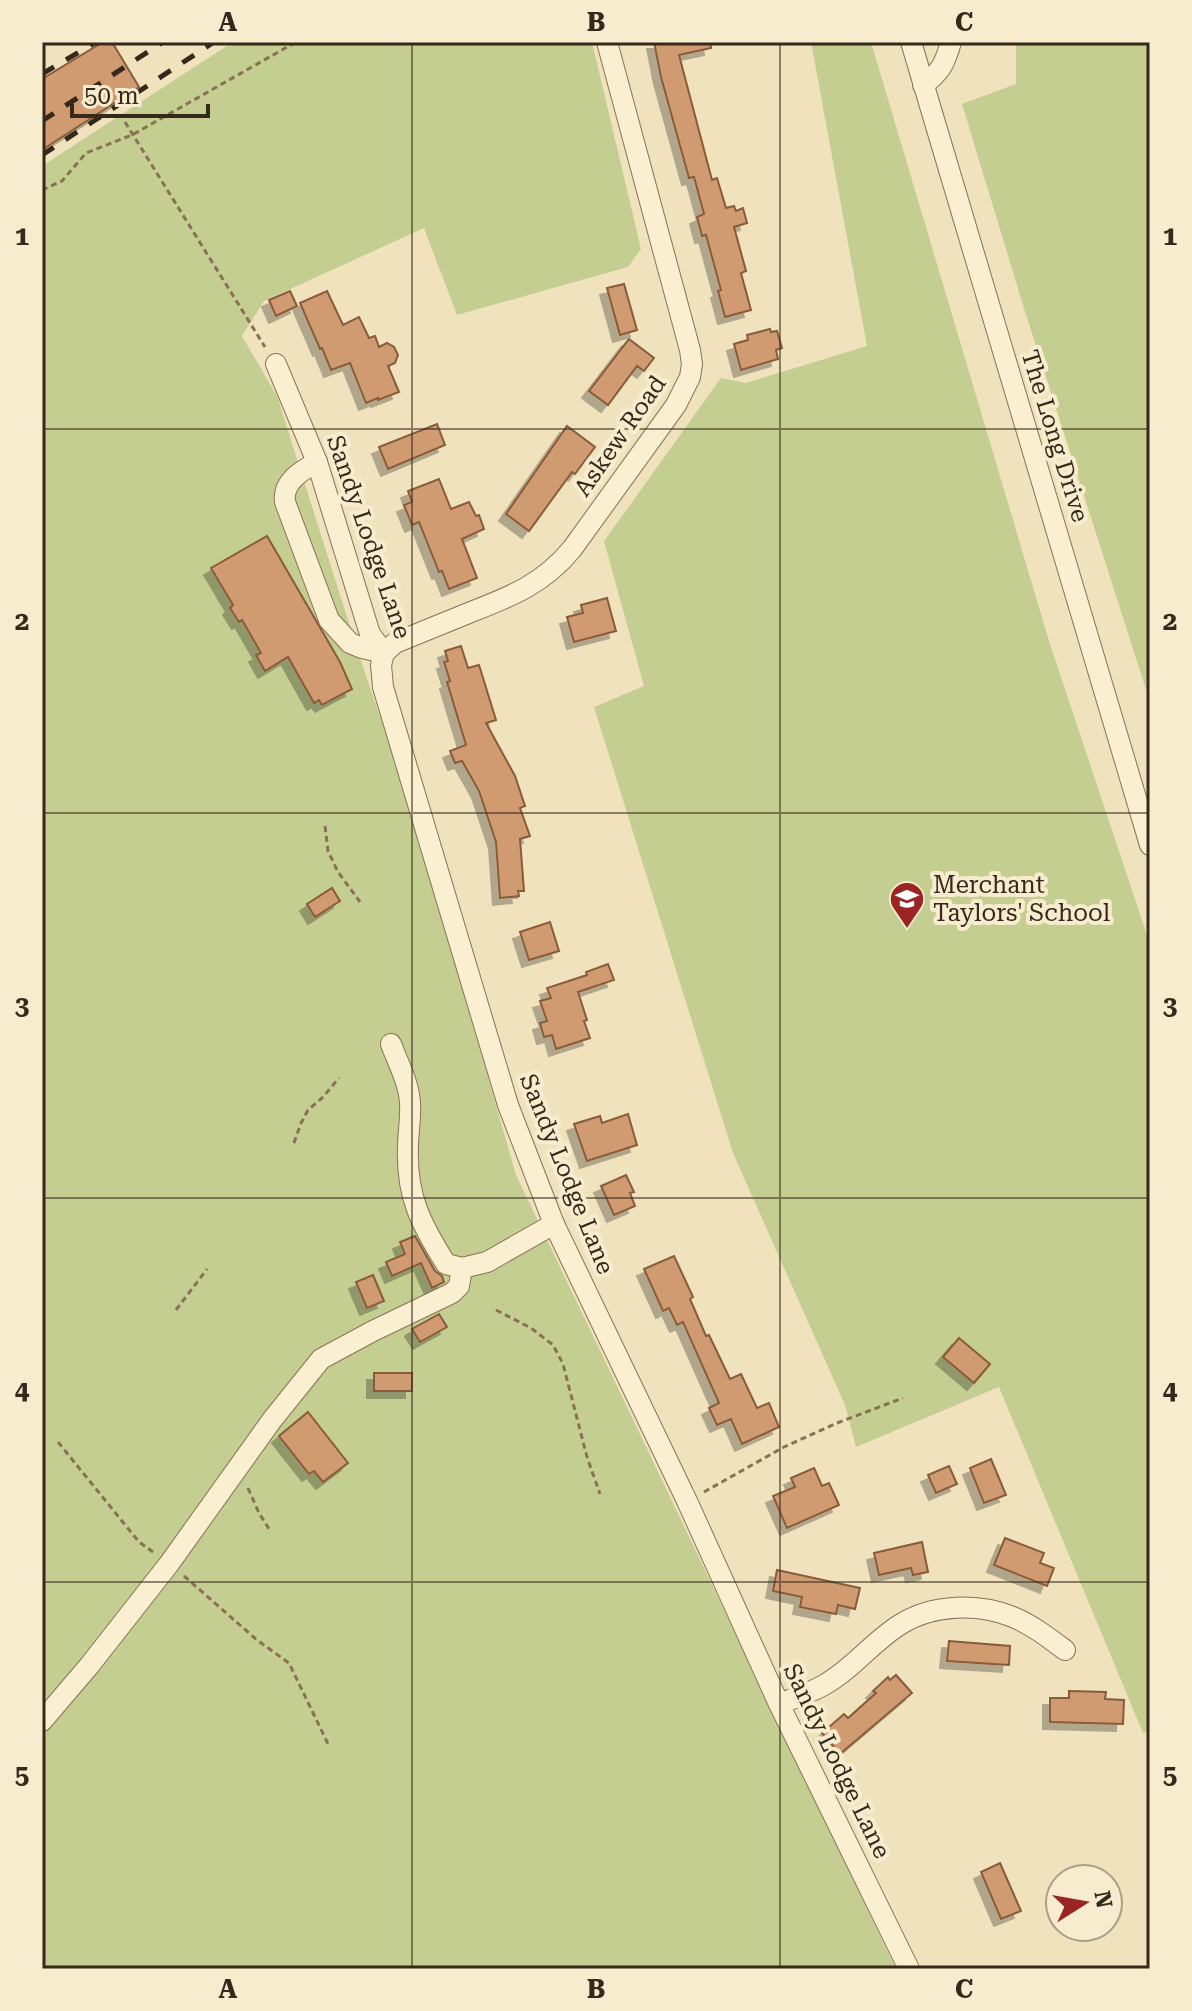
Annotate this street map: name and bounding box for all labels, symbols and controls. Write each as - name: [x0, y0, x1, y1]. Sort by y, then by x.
- text: A: [219, 7, 238, 37]
- text: B: [587, 7, 605, 37]
- text: C: [955, 7, 973, 37]
- scale bar: [72, 68, 208, 118]
- text: 50 m: [84, 82, 139, 110]
- text: 1: [15, 221, 29, 251]
- text: 1: [1163, 221, 1177, 251]
- street label: The Long Drive: [1016, 347, 1094, 525]
- street label: Askew Road: [568, 370, 672, 502]
- street label: Sandy Lodge Lane: [321, 432, 417, 642]
- text: 2: [15, 606, 29, 636]
- text: 2: [1163, 606, 1177, 636]
- place label: Merchant Taylors' School: [933, 871, 1110, 927]
- school or university icon: Merchant Taylors' School: [888, 880, 926, 930]
- text: 3: [15, 991, 29, 1021]
- text: 3: [1163, 991, 1177, 1021]
- street label: Sandy Lodge Lane: [514, 1070, 620, 1278]
- text: 4: [15, 1375, 30, 1405]
- text: 4: [1163, 1375, 1178, 1405]
- street label: Sandy Lodge Lane: [778, 1659, 896, 1863]
- text: 5: [15, 1760, 29, 1790]
- text: 5: [1163, 1760, 1177, 1790]
- north arrow: [1044, 1863, 1124, 1943]
- text: N: [1089, 1889, 1117, 1910]
- text: A: [219, 1974, 238, 2004]
- text: B: [587, 1974, 605, 2004]
- text: C: [955, 1974, 973, 2004]

